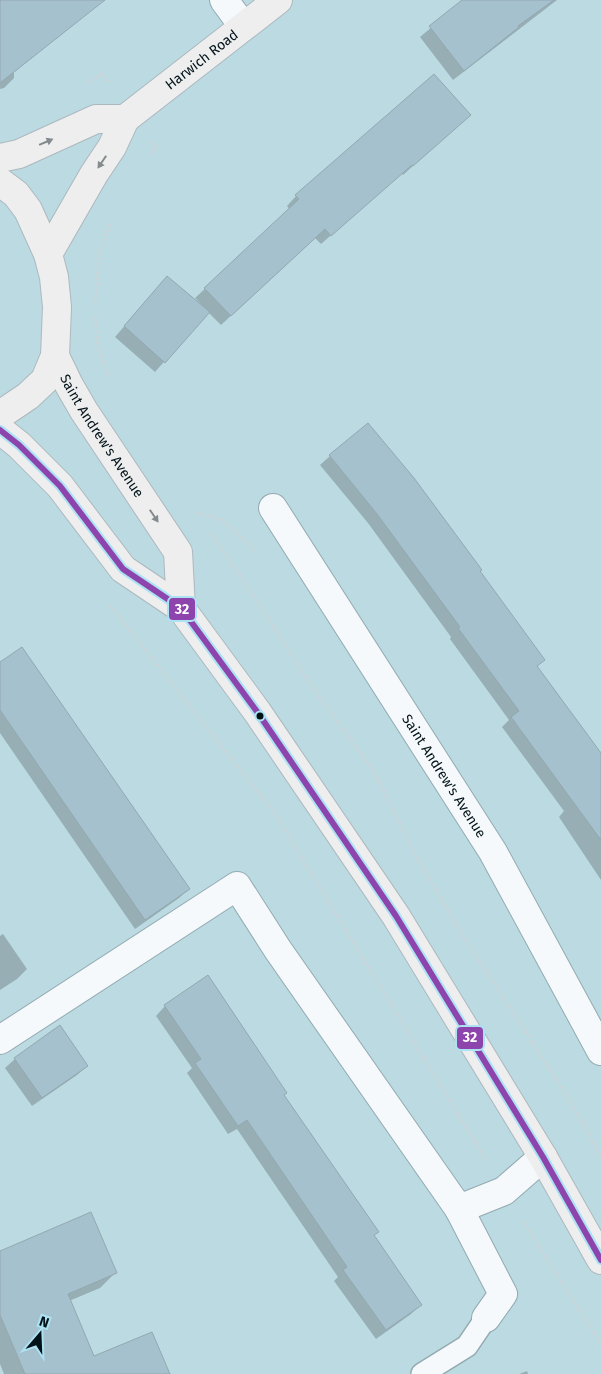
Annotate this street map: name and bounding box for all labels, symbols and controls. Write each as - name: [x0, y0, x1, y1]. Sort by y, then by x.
- street label: Harwich Road: [162, 26, 242, 93]
- one-way arrow: [39, 138, 53, 146]
- one-way arrow: [98, 155, 107, 168]
- street label: Saint Andrew's Avenue: [56, 372, 147, 501]
- one-way arrow: [149, 509, 159, 523]
- line badge: 32: [168, 597, 196, 621]
- text: 32: [174, 601, 189, 618]
- unlabelled marker: [255, 711, 265, 721]
- street label: Saint Andrew's Avenue: [398, 711, 490, 841]
- line badge: 32: [456, 1026, 484, 1050]
- text: 32: [462, 1029, 477, 1046]
- north arrow: [15, 1309, 65, 1359]
- text: N: [37, 1313, 51, 1332]

